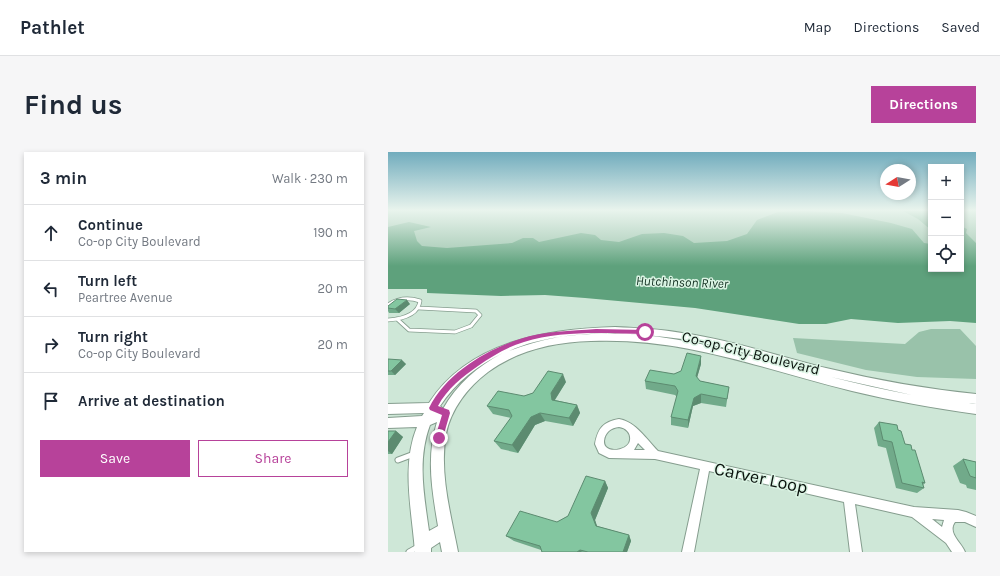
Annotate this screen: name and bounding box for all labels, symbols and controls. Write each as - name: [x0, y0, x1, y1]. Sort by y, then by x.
- text: Pathlet: [20, 17, 85, 39]
- text: Map: [804, 19, 832, 36]
- text: Directions: [854, 19, 919, 36]
- text: Saved: [941, 19, 980, 36]
- button: Directions: [871, 86, 976, 123]
- text: Find us: [24, 88, 123, 121]
- north arrow: [880, 164, 916, 200]
- map controls: [928, 164, 964, 272]
- button: +: [928, 164, 964, 200]
- text: 3 min: [40, 168, 87, 188]
- text: Walk · 230 m: [272, 171, 348, 186]
- button: −: [928, 200, 964, 236]
- text: Continue: [78, 216, 143, 234]
- icon: ahead: [40, 222, 62, 244]
- text: 190 m: [313, 225, 348, 240]
- text: Co-op City Boulevard: [78, 234, 201, 249]
- button: locate: [928, 236, 964, 272]
- text: Turn left: [78, 272, 137, 290]
- water label: Hutchinson River: [636, 273, 729, 291]
- icon: left: [40, 278, 62, 300]
- text: 20 m: [318, 281, 348, 296]
- text: Peartree Avenue: [78, 290, 173, 305]
- route start: [636, 323, 654, 341]
- street label: Co-op City Boulevard: [680, 327, 822, 379]
- text: Turn right: [78, 328, 148, 346]
- icon: right: [40, 334, 62, 356]
- text: 20 m: [318, 337, 348, 352]
- text: Co-op City Boulevard: [78, 346, 201, 361]
- icon: arrive: [40, 390, 62, 412]
- text: Arrive at destination: [78, 392, 225, 410]
- route end: [430, 429, 448, 447]
- button: Save: [40, 440, 190, 477]
- button: Share: [198, 440, 348, 477]
- street label: Carver Loop: [712, 457, 810, 499]

